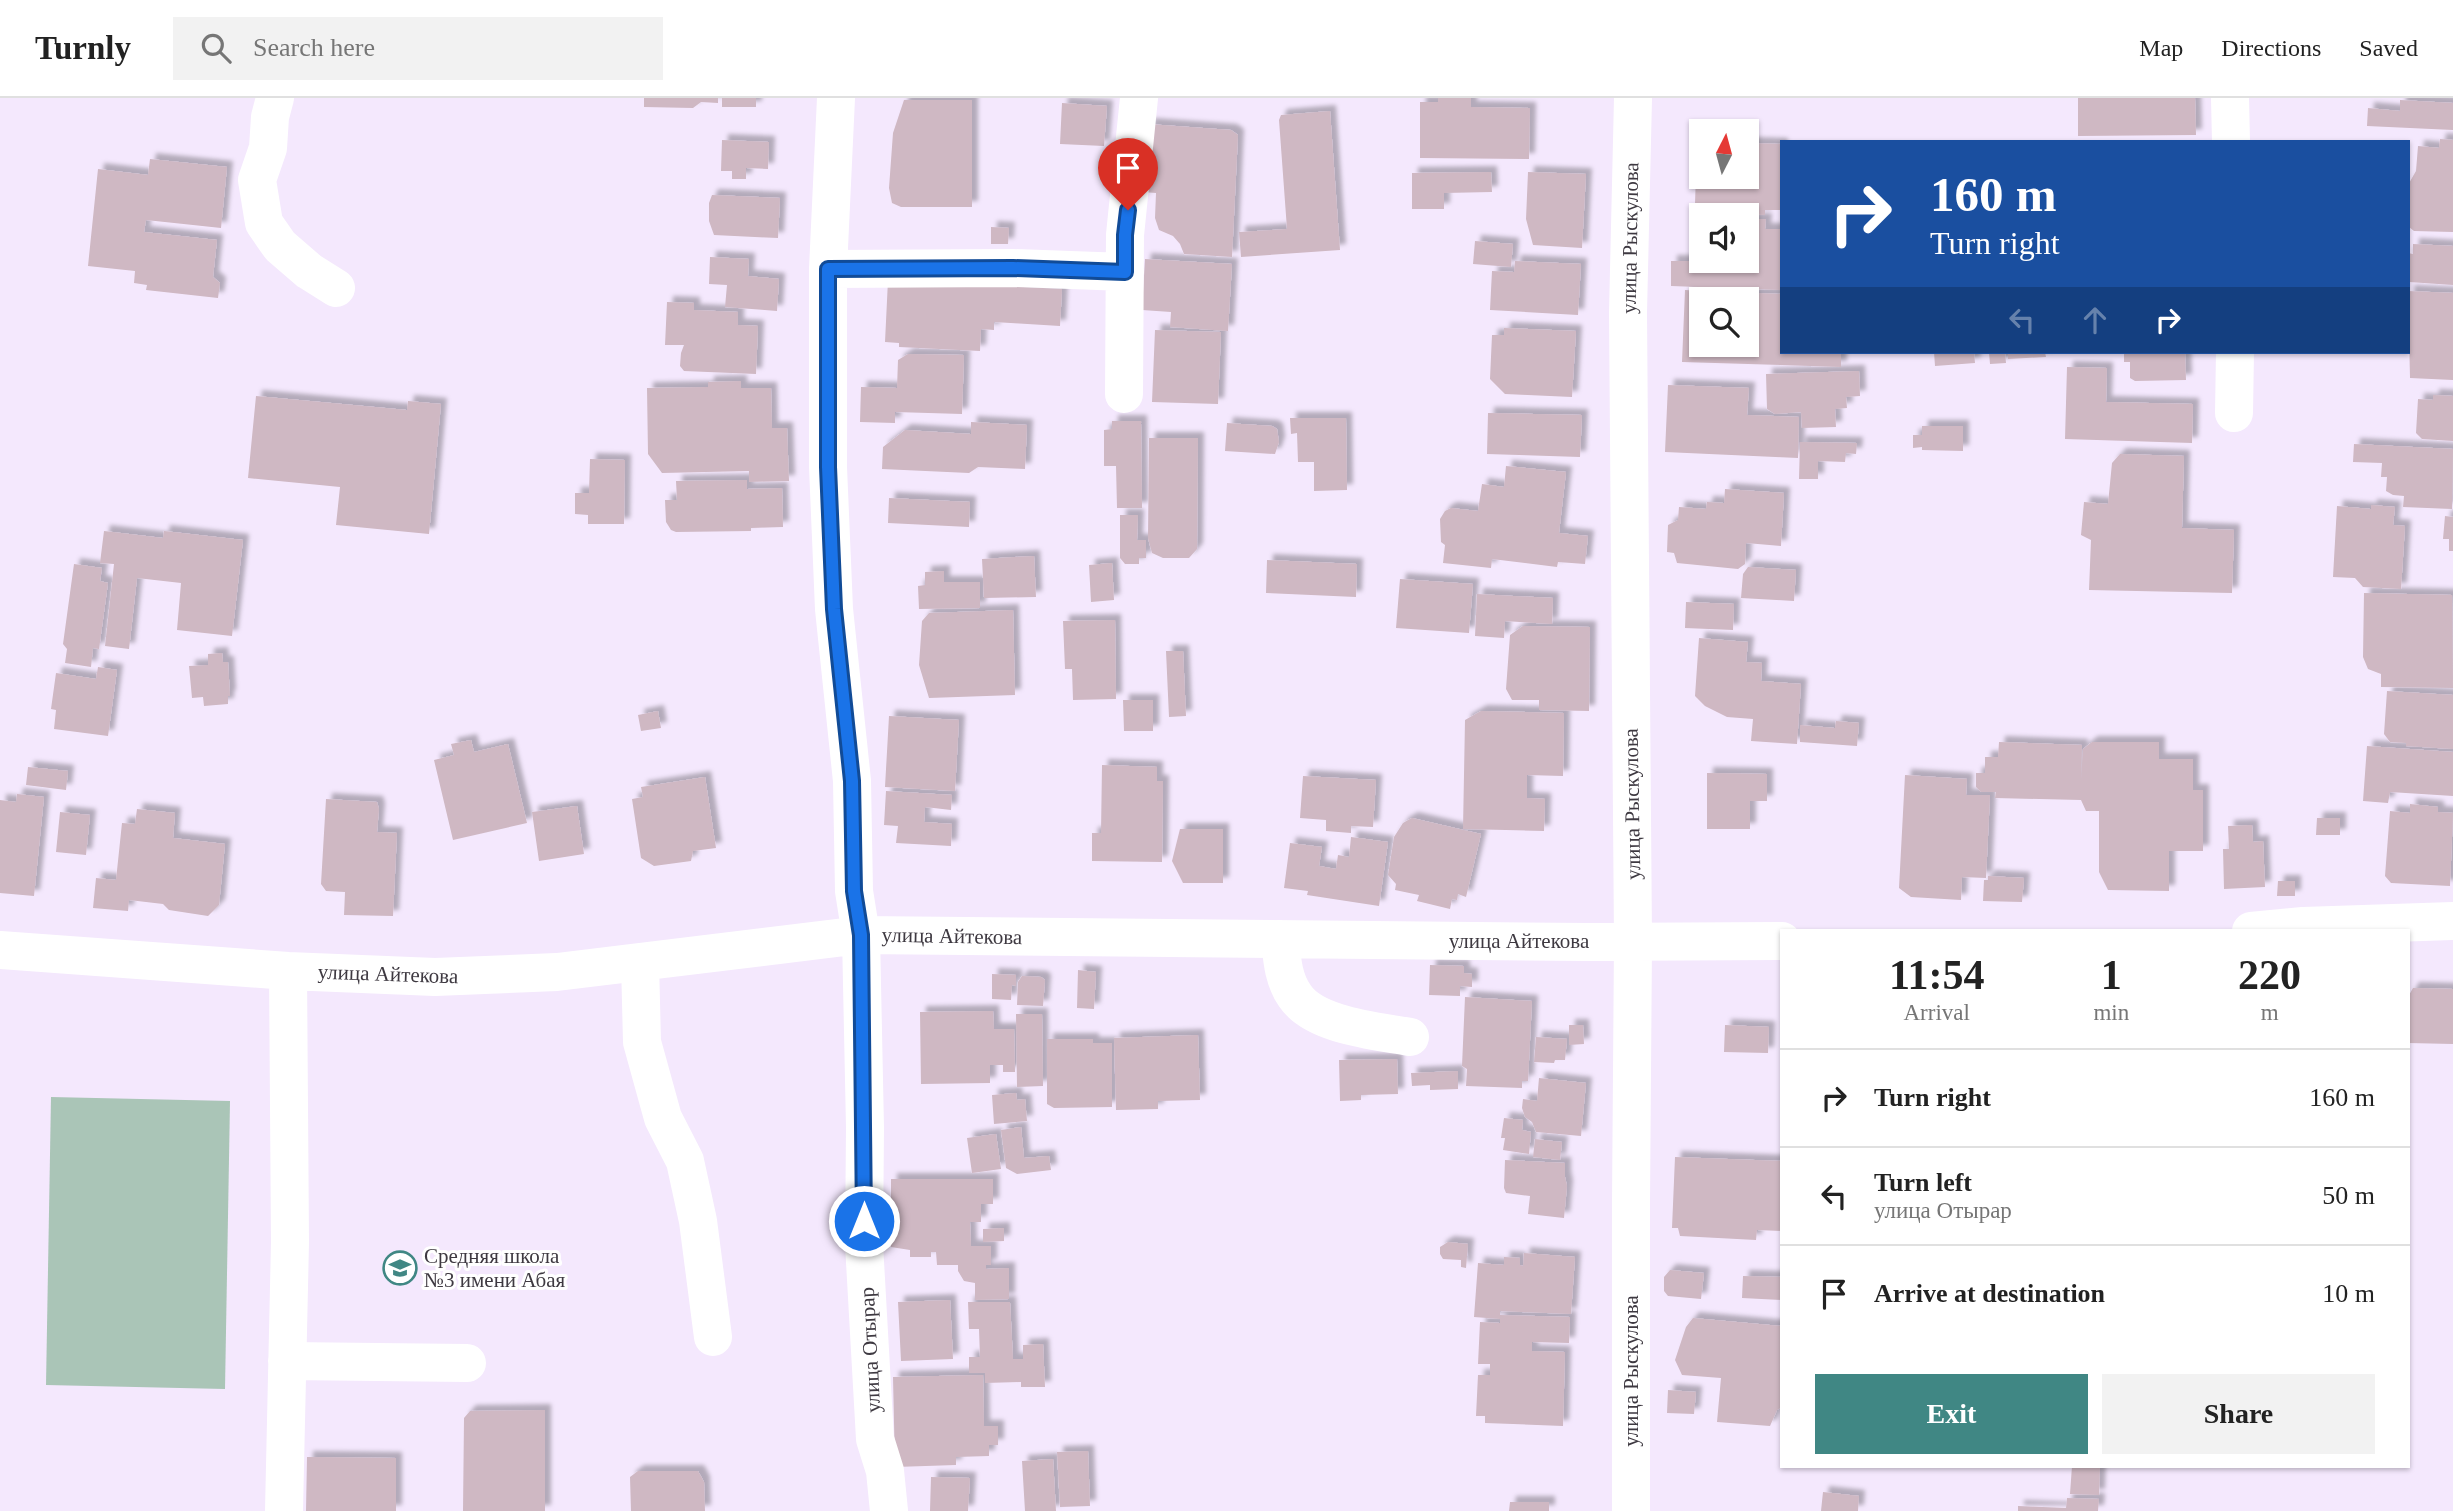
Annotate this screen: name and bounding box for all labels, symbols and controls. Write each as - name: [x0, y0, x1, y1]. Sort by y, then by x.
- search box: [173, 17, 663, 80]
- icon: search: [197, 29, 235, 67]
- text: Turnly: [35, 30, 131, 66]
- text: Search here: [253, 33, 375, 62]
- text: Map: [2139, 35, 2183, 61]
- text: Directions: [2221, 35, 2321, 61]
- text: Saved: [2359, 35, 2418, 61]
- north arrow: [1689, 119, 1759, 189]
- map controls: [1689, 119, 1759, 357]
- pin: [1098, 138, 1158, 210]
- icon: arrive: [1109, 149, 1147, 187]
- street label: улица Рыскулова: [1617, 161, 1643, 314]
- text: 160 m: [1930, 167, 2057, 222]
- icon: right: [1815, 168, 1906, 259]
- button: sound: [1689, 203, 1759, 273]
- text: Turn right: [1930, 225, 2060, 261]
- button: search: [1689, 287, 1759, 357]
- icon: left: [2003, 301, 2041, 339]
- icon: ahead: [2076, 301, 2114, 339]
- icon: right: [2149, 301, 2187, 339]
- street label: улица Рыскулова: [1619, 727, 1645, 880]
- street label: улица Айтекова: [881, 923, 1023, 949]
- street label: улица Айтекова: [1449, 929, 1590, 953]
- text: 11:54: [1889, 952, 1985, 998]
- text: 1: [2101, 952, 2122, 998]
- text: 220: [2238, 952, 2301, 998]
- street label: улица Айтекова: [317, 960, 459, 988]
- text: Arrival: [1904, 1000, 1970, 1025]
- text: min: [2093, 1000, 2129, 1025]
- text: m: [2261, 1000, 2279, 1025]
- icon: right: [1815, 1079, 1853, 1117]
- text: Turn right: [1874, 1083, 1991, 1112]
- text: 160 m: [2309, 1083, 2375, 1112]
- text: Turn left: [1874, 1168, 1972, 1197]
- icon: left: [1815, 1177, 1853, 1215]
- text: 50 m: [2322, 1181, 2375, 1210]
- position arrow: [827, 1184, 901, 1258]
- text: улица Отырар: [1874, 1198, 2012, 1223]
- place label: Средняя школа №3 имени Абая: [424, 1244, 565, 1292]
- school or university icon: Средняя школа №3 имени Абая: [381, 1249, 419, 1287]
- icon: arrive: [1815, 1275, 1853, 1313]
- text: Arrive at destination: [1874, 1279, 2105, 1308]
- text: 10 m: [2322, 1279, 2375, 1308]
- street label: улица Отырар: [855, 1287, 885, 1413]
- street label: улица Рыскулова: [1619, 1295, 1643, 1447]
- button: Exit: [1815, 1374, 2088, 1454]
- button: Share: [2102, 1374, 2375, 1454]

